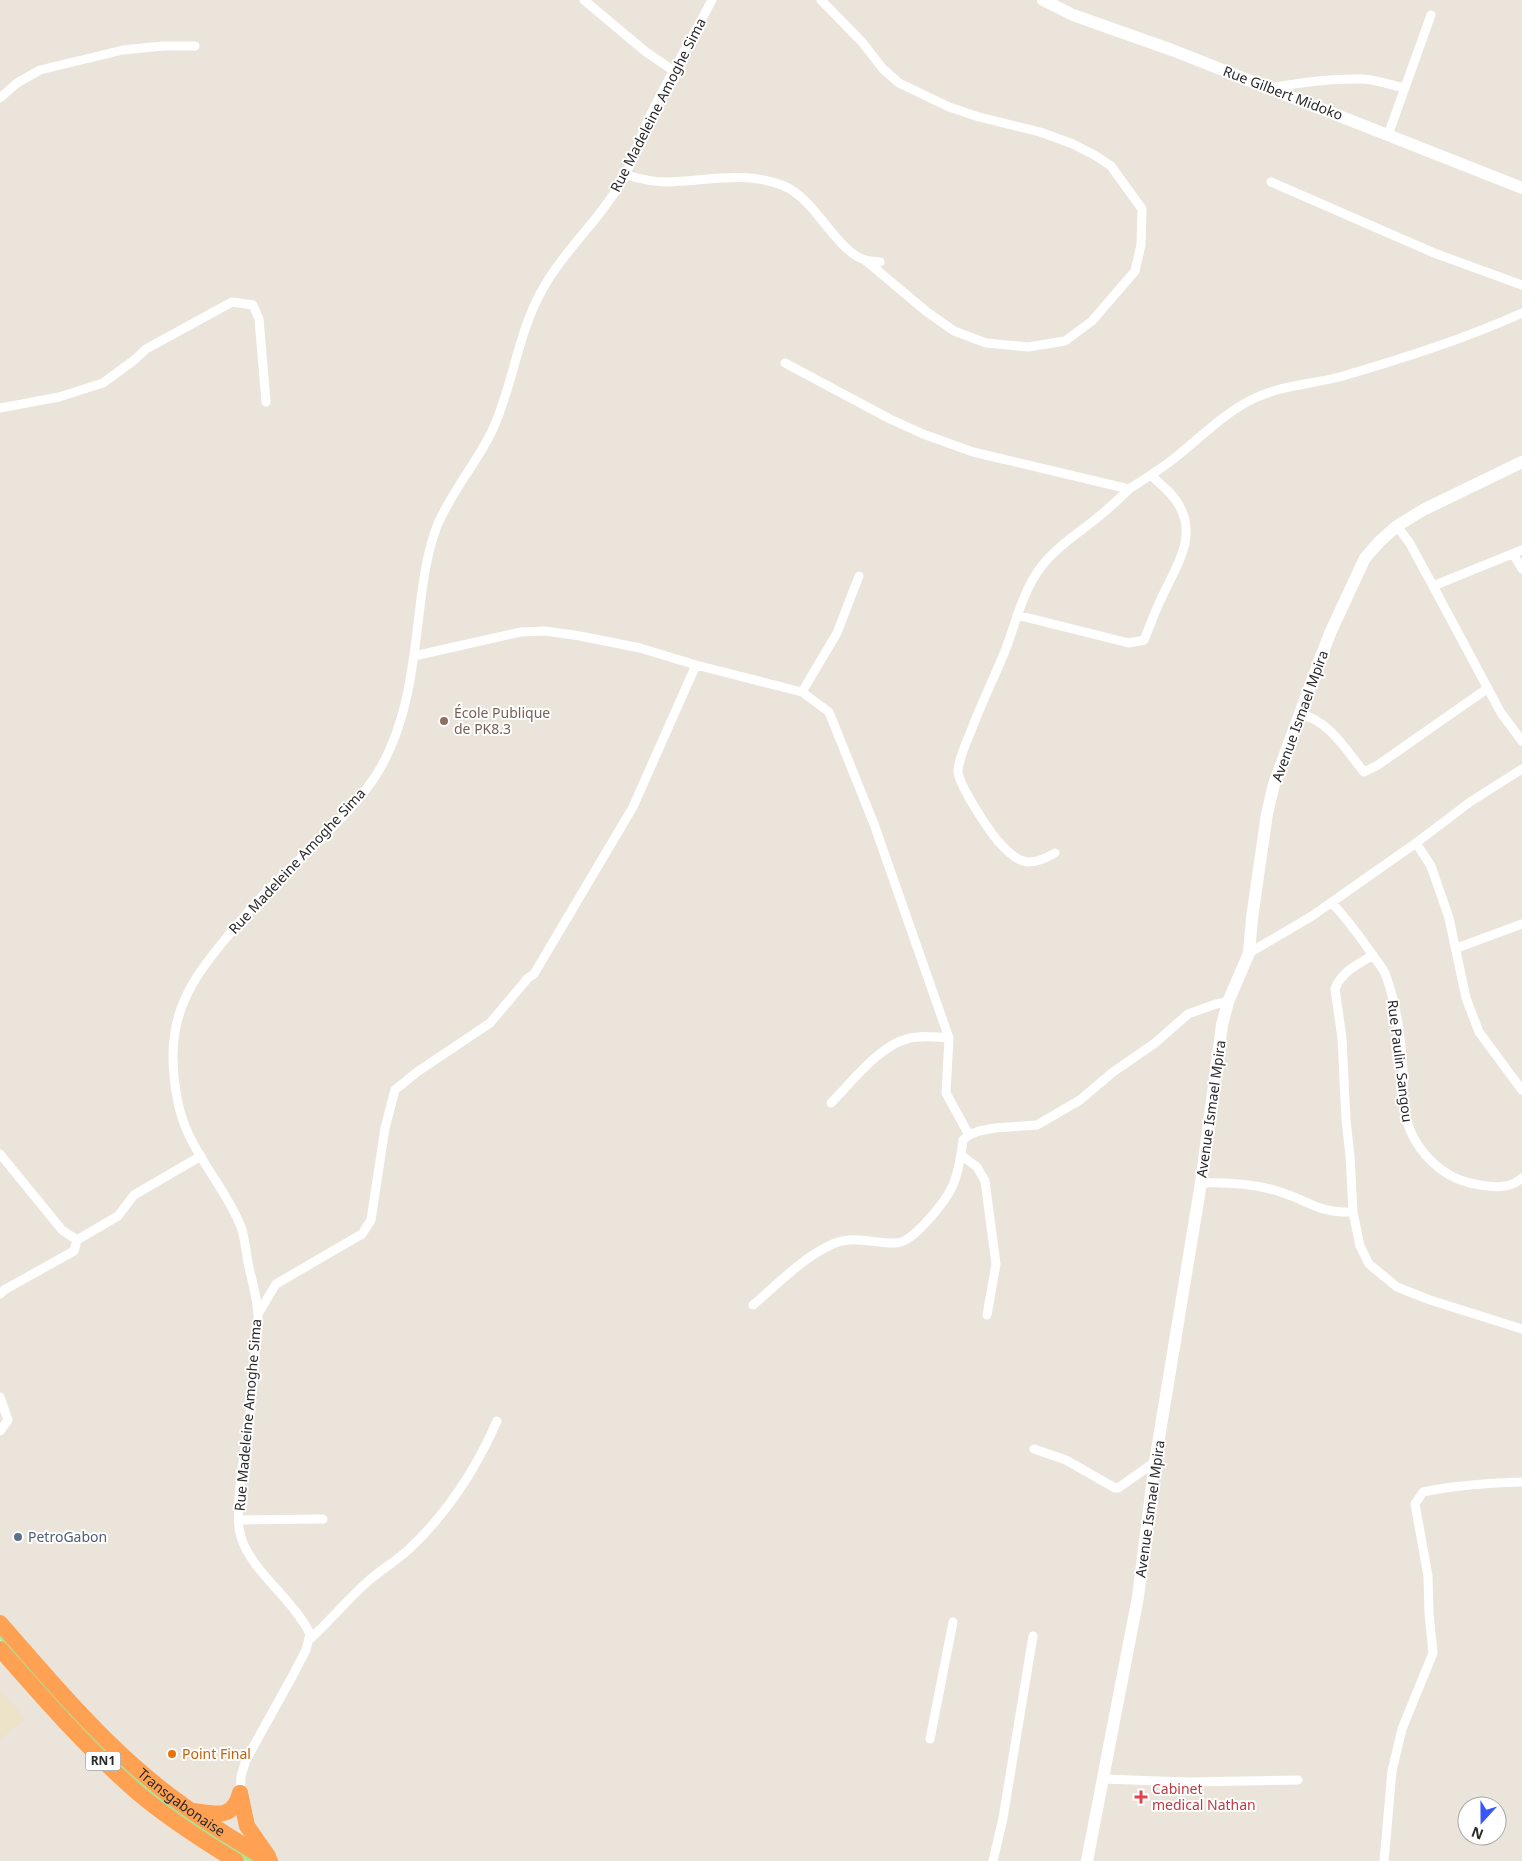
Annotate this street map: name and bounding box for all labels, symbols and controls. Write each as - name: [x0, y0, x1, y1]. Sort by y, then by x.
- street label: Rue Madeleine Amoghe Sima: [605, 15, 710, 195]
- street label: Rue Gilbert Midoko: [1221, 61, 1346, 124]
- street label: Avenue Ismael Mpira: [1267, 647, 1332, 784]
- place label: École Publique de PK8.3: [454, 703, 550, 738]
- marker: École Publique de PK8.3: [438, 715, 450, 727]
- street label: Rue Madeleine Amoghe Sima: [224, 784, 369, 938]
- street label: Rue Paulin Sangou: [1384, 999, 1417, 1123]
- street label: Avenue Ismael Mpira: [1191, 1039, 1230, 1179]
- street label: Rue Madeleine Amoghe Sima: [230, 1318, 265, 1512]
- street label: Avenue Ismael Mpira: [1130, 1439, 1169, 1579]
- place label: PetroGabon: [28, 1527, 107, 1546]
- marker: PetroGabon: [12, 1531, 24, 1543]
- place label: Point Final: [182, 1744, 251, 1763]
- marker: Point Final: [166, 1748, 178, 1760]
- road number: RN1: [86, 1752, 120, 1770]
- street label: Transgabonaise: [134, 1764, 229, 1841]
- place label: Cabinet medical Nathan: [1152, 1779, 1256, 1814]
- marker: Cabinet medical Nathan: [1134, 1790, 1148, 1804]
- north arrow: [1457, 1796, 1507, 1846]
- text: N: [1468, 1823, 1486, 1845]

